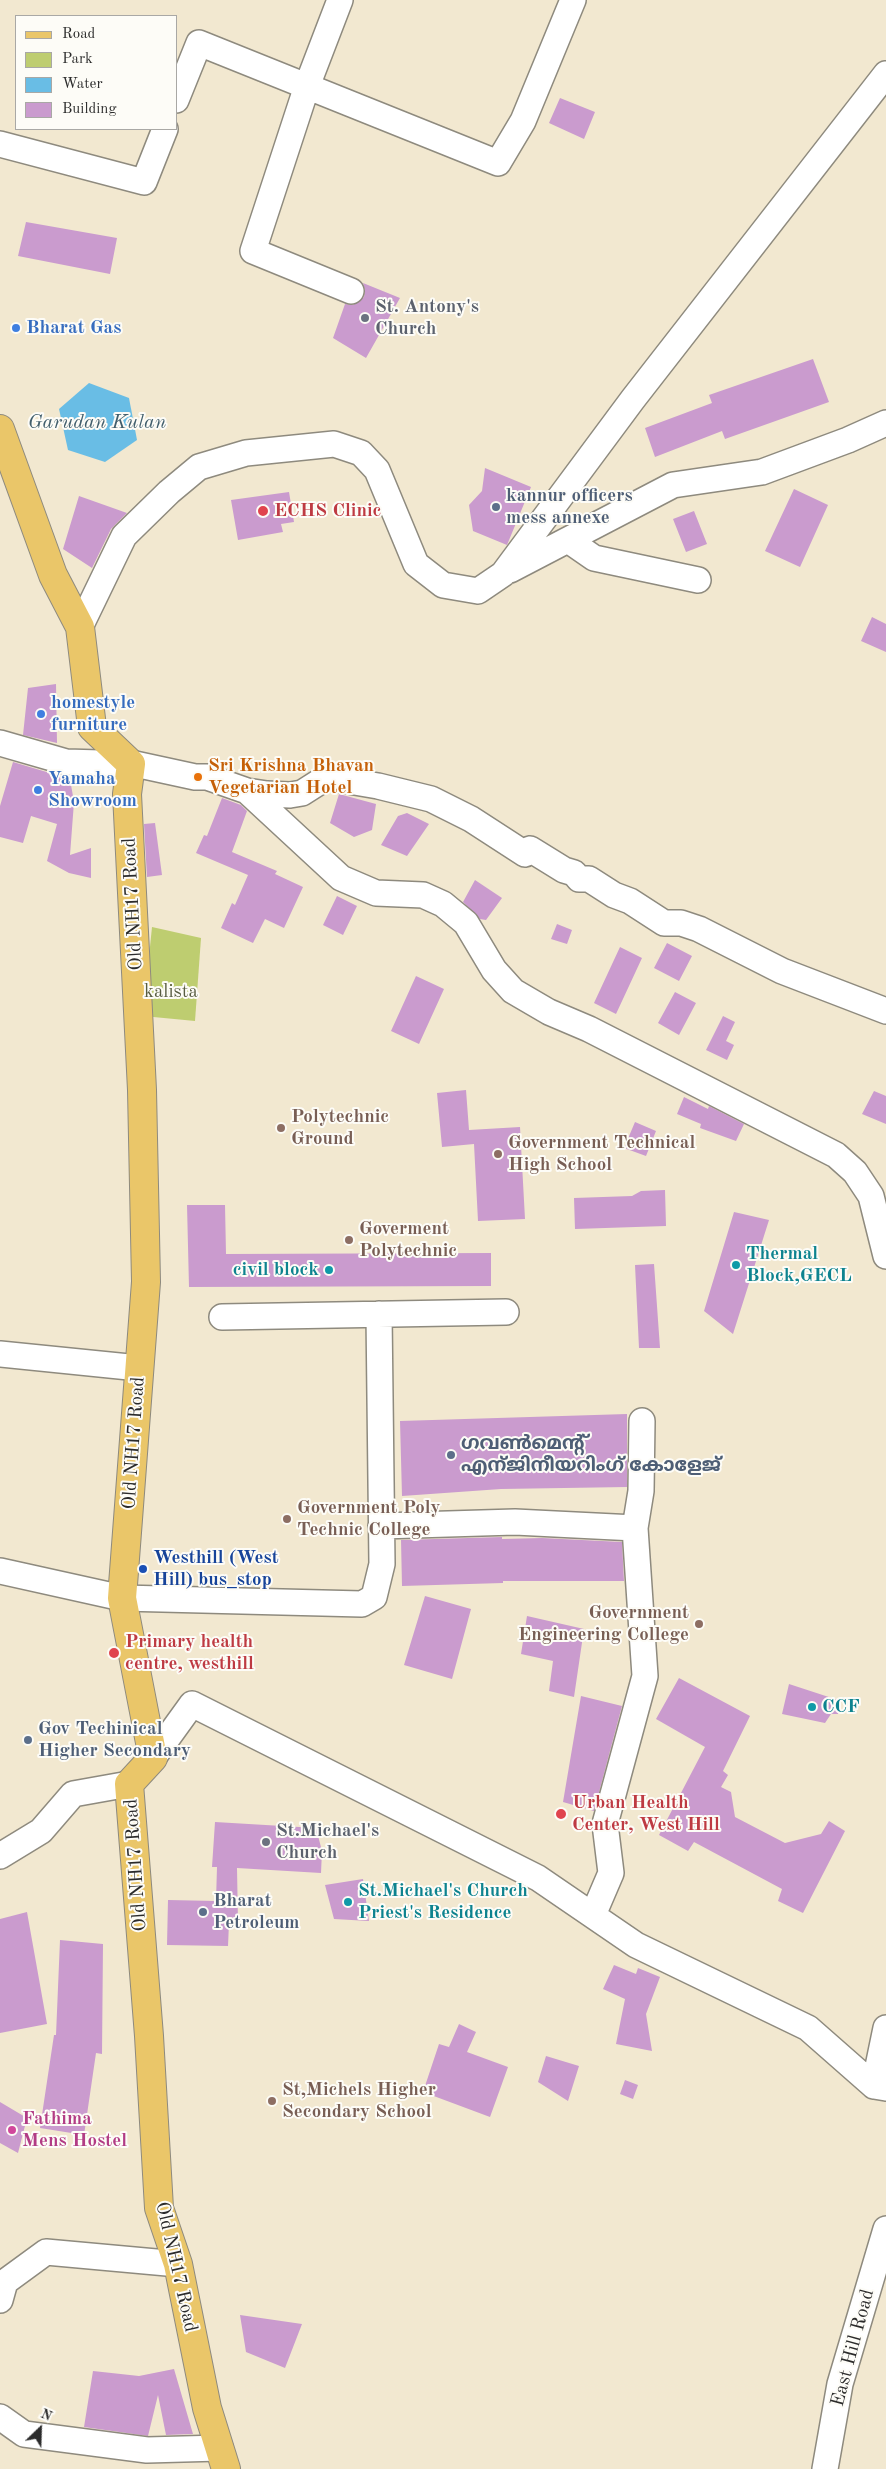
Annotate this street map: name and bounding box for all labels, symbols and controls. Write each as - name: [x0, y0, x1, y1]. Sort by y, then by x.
- legend: [15, 15, 178, 130]
- text: Road: [62, 27, 95, 42]
- text: Park: [62, 52, 93, 67]
- text: Water: [62, 77, 103, 92]
- text: Building: [62, 102, 117, 117]
- place label: St. Antony's Church: [375, 296, 479, 340]
- marker: St. Antony's Church: [359, 312, 371, 324]
- place label: Bharat Gas: [26, 317, 121, 339]
- marker: Bharat Gas: [10, 322, 22, 334]
- water label: Garudan Kulan: [28, 411, 166, 435]
- place label: kannur officers mess annexe: [506, 485, 633, 529]
- place label: ECHS Clinic: [274, 500, 382, 522]
- marker: kannur officers mess annexe: [490, 501, 502, 513]
- marker: ECHS Clinic: [256, 504, 270, 518]
- place label: homestyle furniture: [51, 692, 135, 736]
- marker: homestyle furniture: [35, 708, 47, 720]
- place label: Sri Krishna Bhavan Vegetarian Hotel: [208, 755, 374, 799]
- place label: Yamaha Showroom: [48, 768, 137, 812]
- marker: Sri Krishna Bhavan Vegetarian Hotel: [192, 771, 204, 783]
- marker: Yamaha Showroom: [32, 784, 44, 796]
- street label: Old NH17 Road: [118, 837, 148, 971]
- park label: kalista: [144, 981, 198, 1003]
- place label: Polytechnic Ground: [291, 1106, 389, 1150]
- marker: Polytechnic Ground: [275, 1122, 287, 1134]
- place label: Government Technical High School: [508, 1132, 695, 1176]
- marker: Government Technical High School: [492, 1148, 504, 1160]
- place label: Goverment Polytechnic: [359, 1218, 457, 1262]
- marker: Goverment Polytechnic: [343, 1234, 355, 1246]
- place label: Thermal Block,GECL: [746, 1243, 852, 1287]
- place label: civil block: [233, 1259, 319, 1281]
- marker: Thermal Block,GECL: [730, 1259, 742, 1271]
- marker: civil block: [323, 1264, 335, 1276]
- street label: Old NH17 Road: [118, 1376, 150, 1510]
- place label: ഗവൺമെന്റ് എന്ജിനീയറിംഗ് കോളേജ്: [461, 1433, 721, 1477]
- marker: ഗവൺമെന്റ് എന്ജിനീയറിംഗ് കോളേജ്: [445, 1449, 457, 1461]
- place label: Government Poly Technic College: [297, 1497, 441, 1541]
- marker: Government Poly Technic College: [281, 1513, 293, 1525]
- place label: Westhill (West Hill) bus_stop: [153, 1547, 279, 1591]
- marker: Westhill (West Hill) bus_stop: [137, 1563, 149, 1575]
- place label: Government Engineering College: [518, 1602, 689, 1646]
- marker: Government Engineering College: [693, 1618, 705, 1630]
- place label: Primary health centre, westhill: [125, 1631, 254, 1675]
- marker: Primary health centre, westhill: [107, 1646, 121, 1660]
- place label: CCF: [822, 1696, 860, 1718]
- marker: CCF: [806, 1701, 818, 1713]
- place label: Gov Techinical Higher Secondary: [38, 1718, 191, 1762]
- marker: Gov Techinical Higher Secondary: [22, 1734, 34, 1746]
- place label: Urban Health Center, West Hill: [572, 1792, 720, 1836]
- street label: Old NH17 Road: [120, 1798, 152, 1932]
- marker: Urban Health Center, West Hill: [554, 1807, 568, 1821]
- place label: St.Michael's Church: [276, 1820, 379, 1864]
- marker: St.Michael's Church: [260, 1836, 272, 1848]
- place label: St.Michael's Church Priest's Residence: [358, 1880, 528, 1924]
- place label: Bharat Petroleum: [213, 1890, 300, 1934]
- marker: St.Michael's Church Priest's Residence: [342, 1896, 354, 1908]
- marker: Bharat Petroleum: [197, 1906, 209, 1918]
- place label: St,Michels Higher Secondary School: [282, 2079, 436, 2123]
- marker: St,Michels Higher Secondary School: [266, 2095, 278, 2107]
- place label: Fathima Mens Hostel: [22, 2108, 127, 2152]
- marker: Fathima Mens Hostel: [6, 2124, 18, 2136]
- street label: Old NH17 Road: [150, 2200, 202, 2334]
- street label: East Hill Road: [826, 2287, 880, 2409]
- north arrow: [15, 2404, 65, 2454]
- text: N: [38, 2407, 54, 2424]

